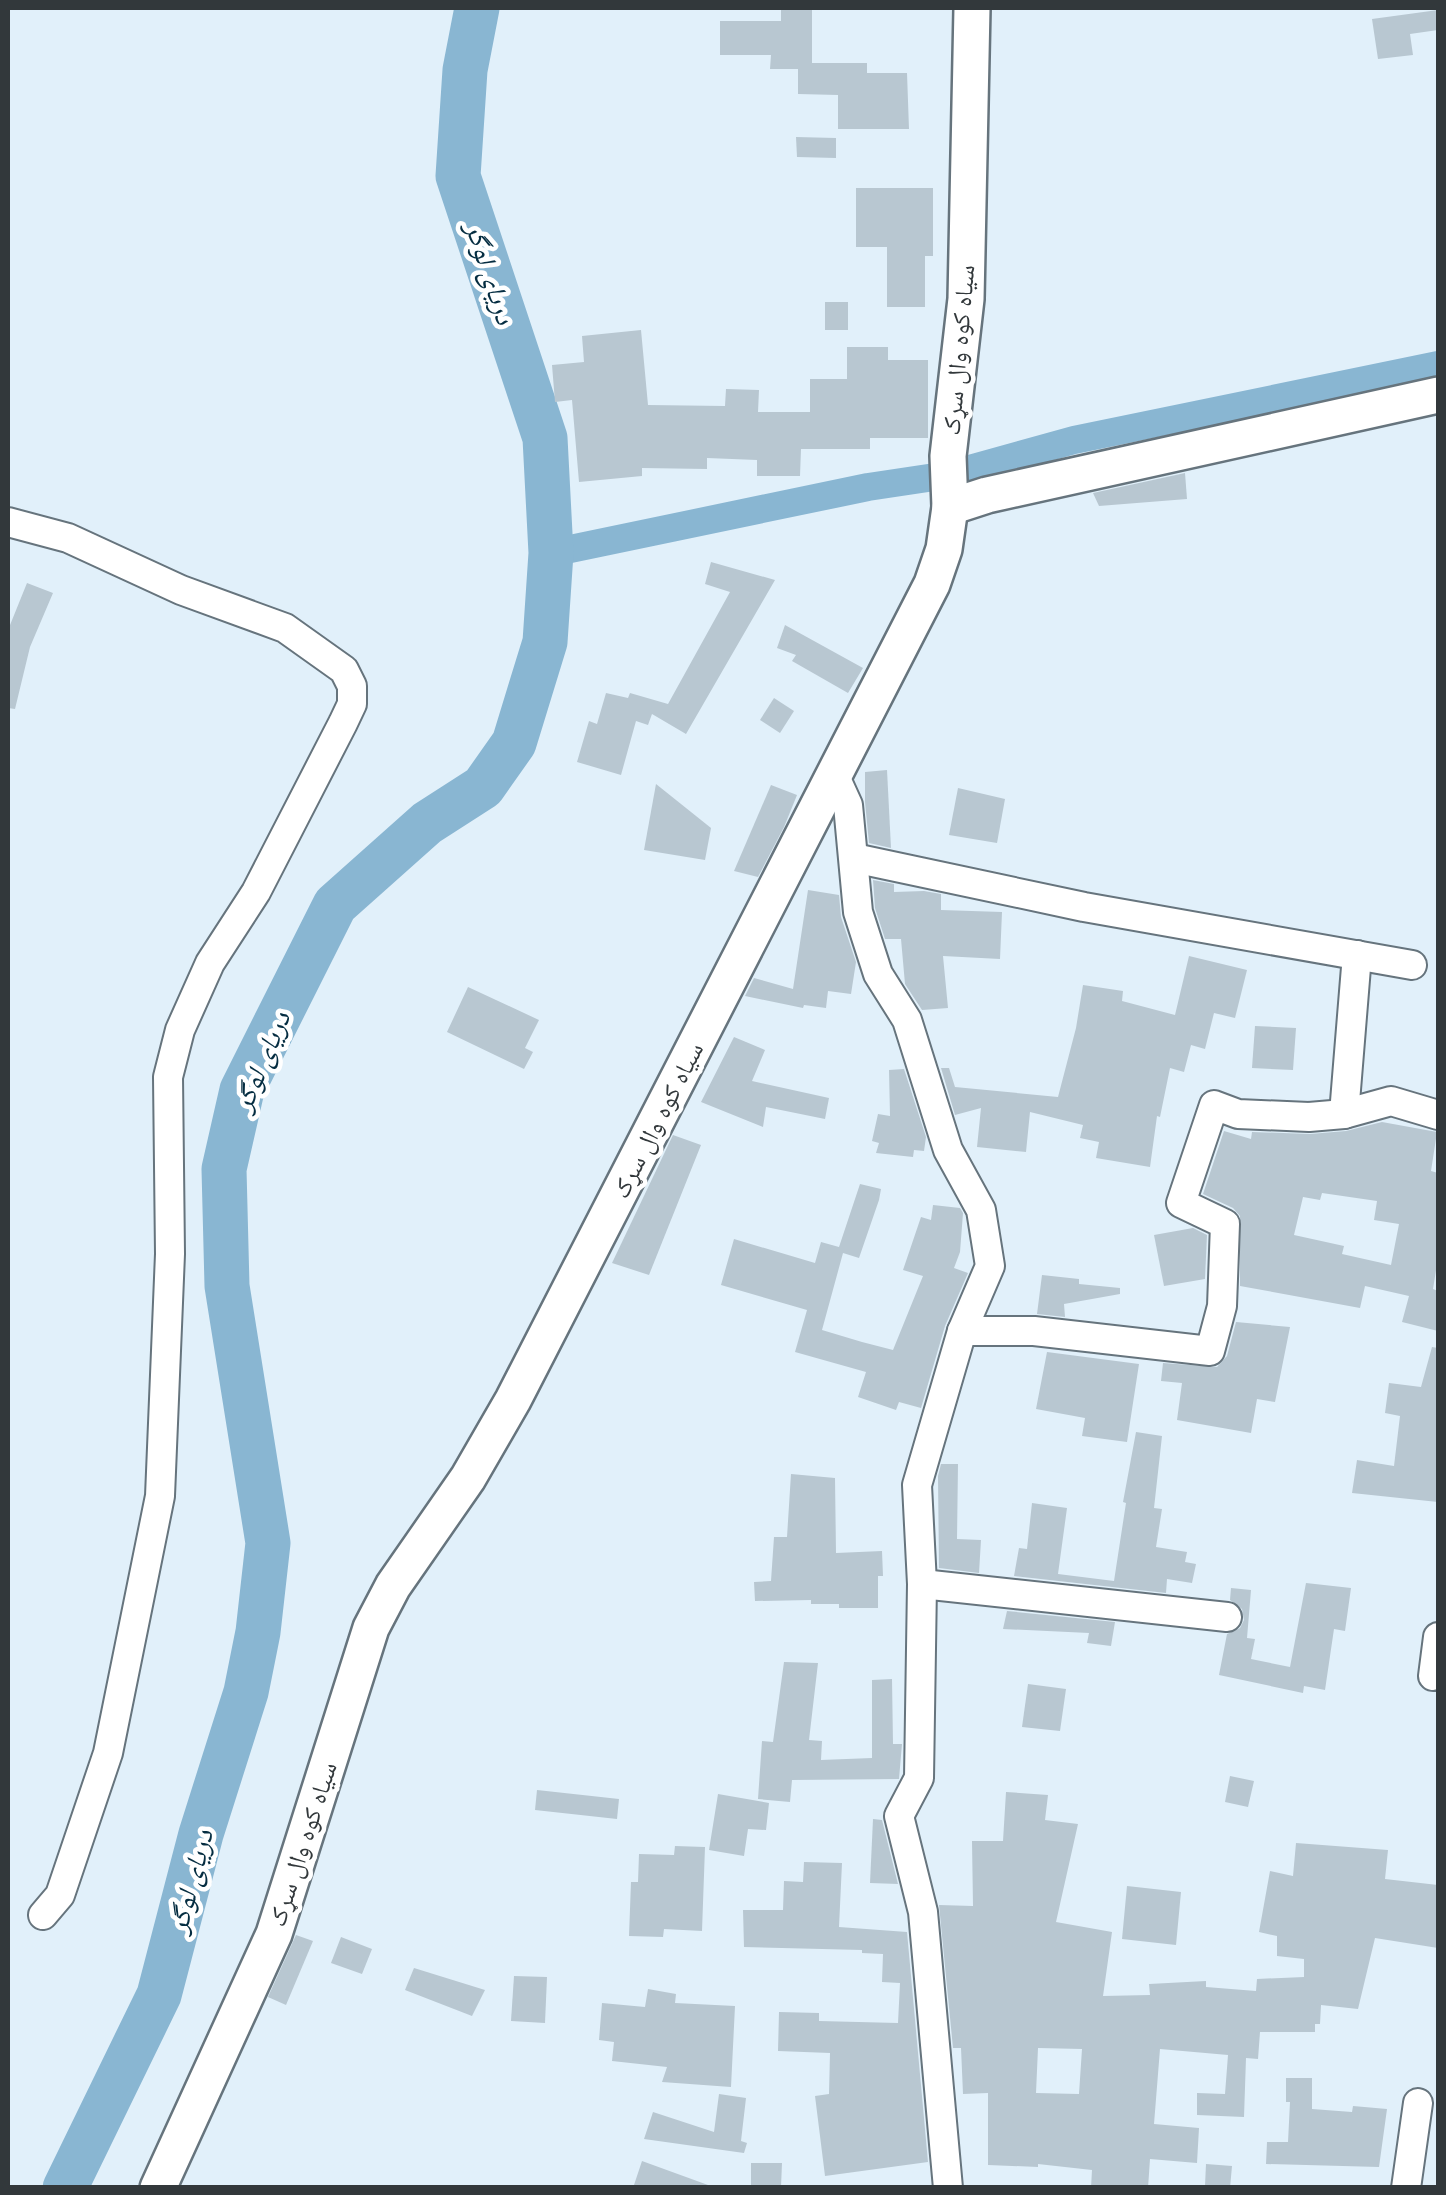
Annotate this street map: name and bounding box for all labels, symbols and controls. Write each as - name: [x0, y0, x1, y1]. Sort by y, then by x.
- water label: دریای لوگر: [457, 215, 525, 329]
- street label: سیاه کوه وال سړک: [935, 263, 981, 437]
- water label: دریای لوگر: [223, 1005, 298, 1119]
- street label: سیاه کوه وال سړک: [604, 1037, 710, 1204]
- street label: سیاه کوه وال سړک: [260, 1758, 344, 1930]
- water label: دریای لوگر: [158, 1825, 221, 1939]

